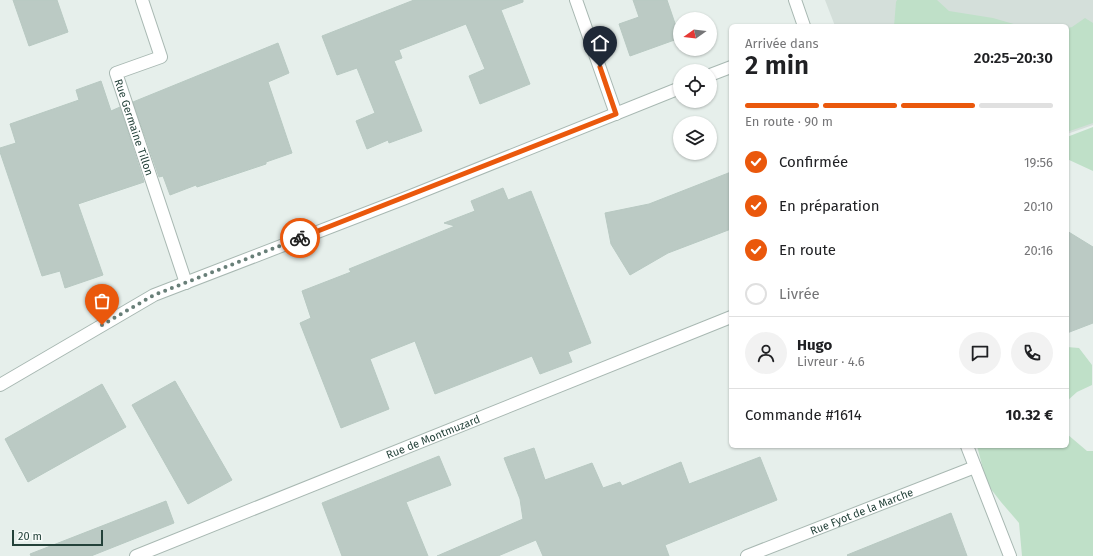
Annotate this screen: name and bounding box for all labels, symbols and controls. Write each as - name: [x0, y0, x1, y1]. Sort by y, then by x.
- north arrow: [673, 12, 717, 56]
- map controls: [673, 12, 717, 160]
- pin: [583, 26, 617, 67]
- icon: home: [589, 32, 611, 54]
- text: Arrivée dans: [745, 36, 819, 51]
- text: 20:25–20:30: [974, 49, 1053, 67]
- text: 2 min: [745, 50, 809, 81]
- button: locate: [673, 64, 717, 108]
- street label: Rue Germaine Tillon: [112, 77, 156, 177]
- text: En route · 90 m: [745, 114, 833, 129]
- button: layers: [673, 116, 717, 160]
- icon: check: [745, 151, 767, 173]
- text: Confirmée: [779, 153, 848, 171]
- text: 19:56: [1024, 155, 1053, 170]
- icon: check: [745, 195, 767, 217]
- text: En préparation: [779, 197, 880, 215]
- text: 20:10: [1024, 199, 1053, 214]
- courier: [280, 218, 320, 258]
- icon: bike: [289, 227, 311, 249]
- icon: check: [745, 239, 767, 261]
- text: En route: [779, 241, 836, 259]
- text: 20:16: [1024, 243, 1053, 258]
- pin: [85, 284, 119, 325]
- text: Livrée: [779, 285, 820, 303]
- icon: bag: [91, 290, 113, 312]
- button: person: [745, 332, 787, 374]
- button: chat: [959, 332, 1001, 374]
- button: phone: [1011, 332, 1053, 374]
- text: Hugo: [797, 336, 832, 354]
- text: Livreur · 4.6: [797, 354, 865, 369]
- text: Commande #1614: [745, 406, 862, 424]
- text: 10.32 €: [1006, 406, 1053, 424]
- street label: Rue de Montmuzard: [384, 412, 482, 461]
- street label: Rue Fyot de la Marche: [808, 485, 915, 537]
- scale bar: [12, 528, 103, 547]
- text: 20 m: [18, 530, 42, 543]

